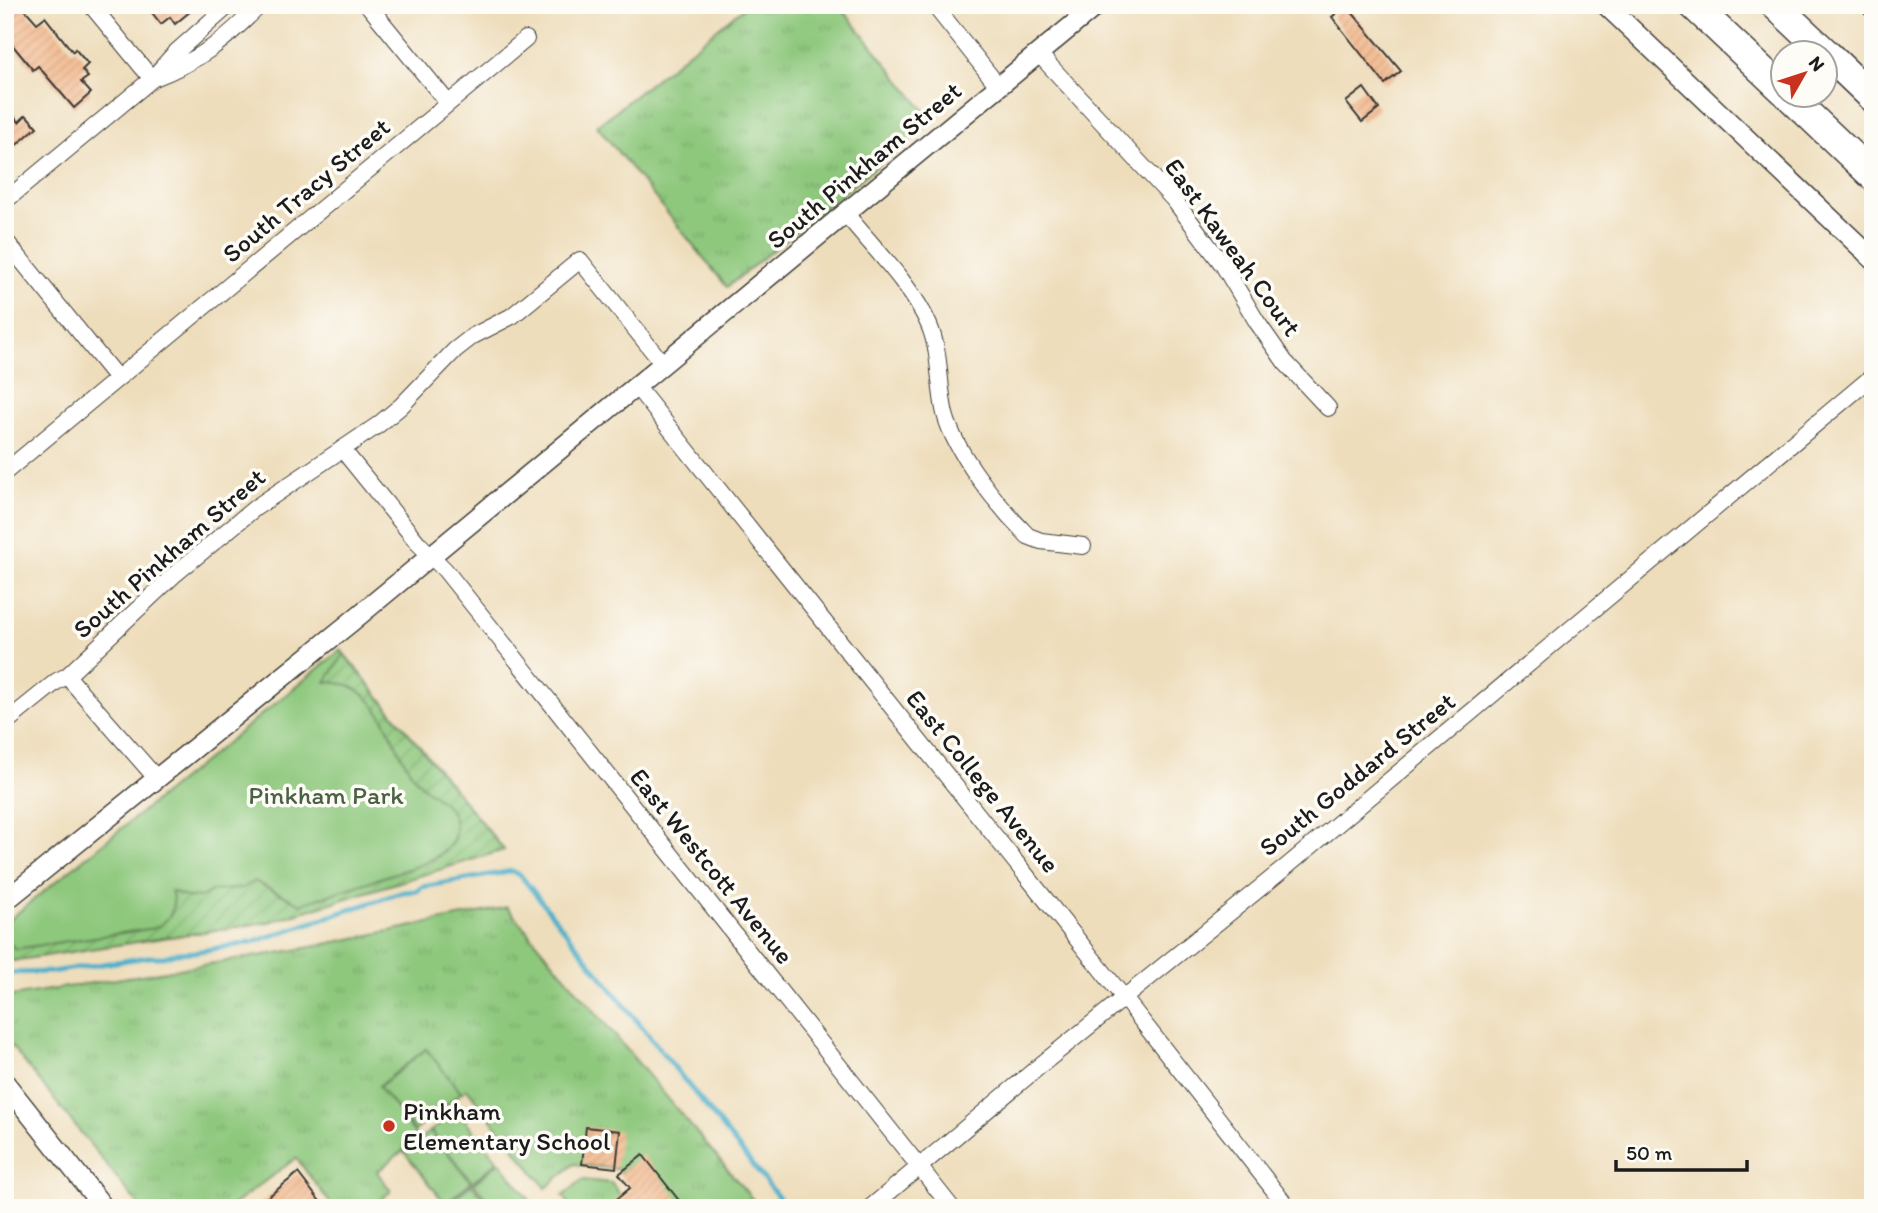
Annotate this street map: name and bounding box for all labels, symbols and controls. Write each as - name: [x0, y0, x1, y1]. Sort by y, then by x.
- north arrow: [1770, 38, 1840, 108]
- text: N: [1804, 51, 1830, 76]
- street label: South Pinkham Street: [760, 74, 968, 256]
- street label: South Tracy Street: [216, 110, 396, 269]
- street label: East Kaweah Court: [1158, 152, 1308, 342]
- street label: South Pinkham Street: [66, 461, 272, 645]
- street label: East College Avenue: [899, 683, 1067, 879]
- street label: South Goddard Street: [1253, 685, 1462, 863]
- street label: East Westcott Avenue: [623, 762, 801, 970]
- park label: Pinkham Park: [248, 779, 404, 811]
- place label: Pinkham Elementary School: [403, 1095, 610, 1157]
- marker: Pinkham Elementary School: [381, 1118, 397, 1134]
- scale bar: [1616, 1129, 1747, 1173]
- text: 50 m: [1626, 1140, 1673, 1165]

